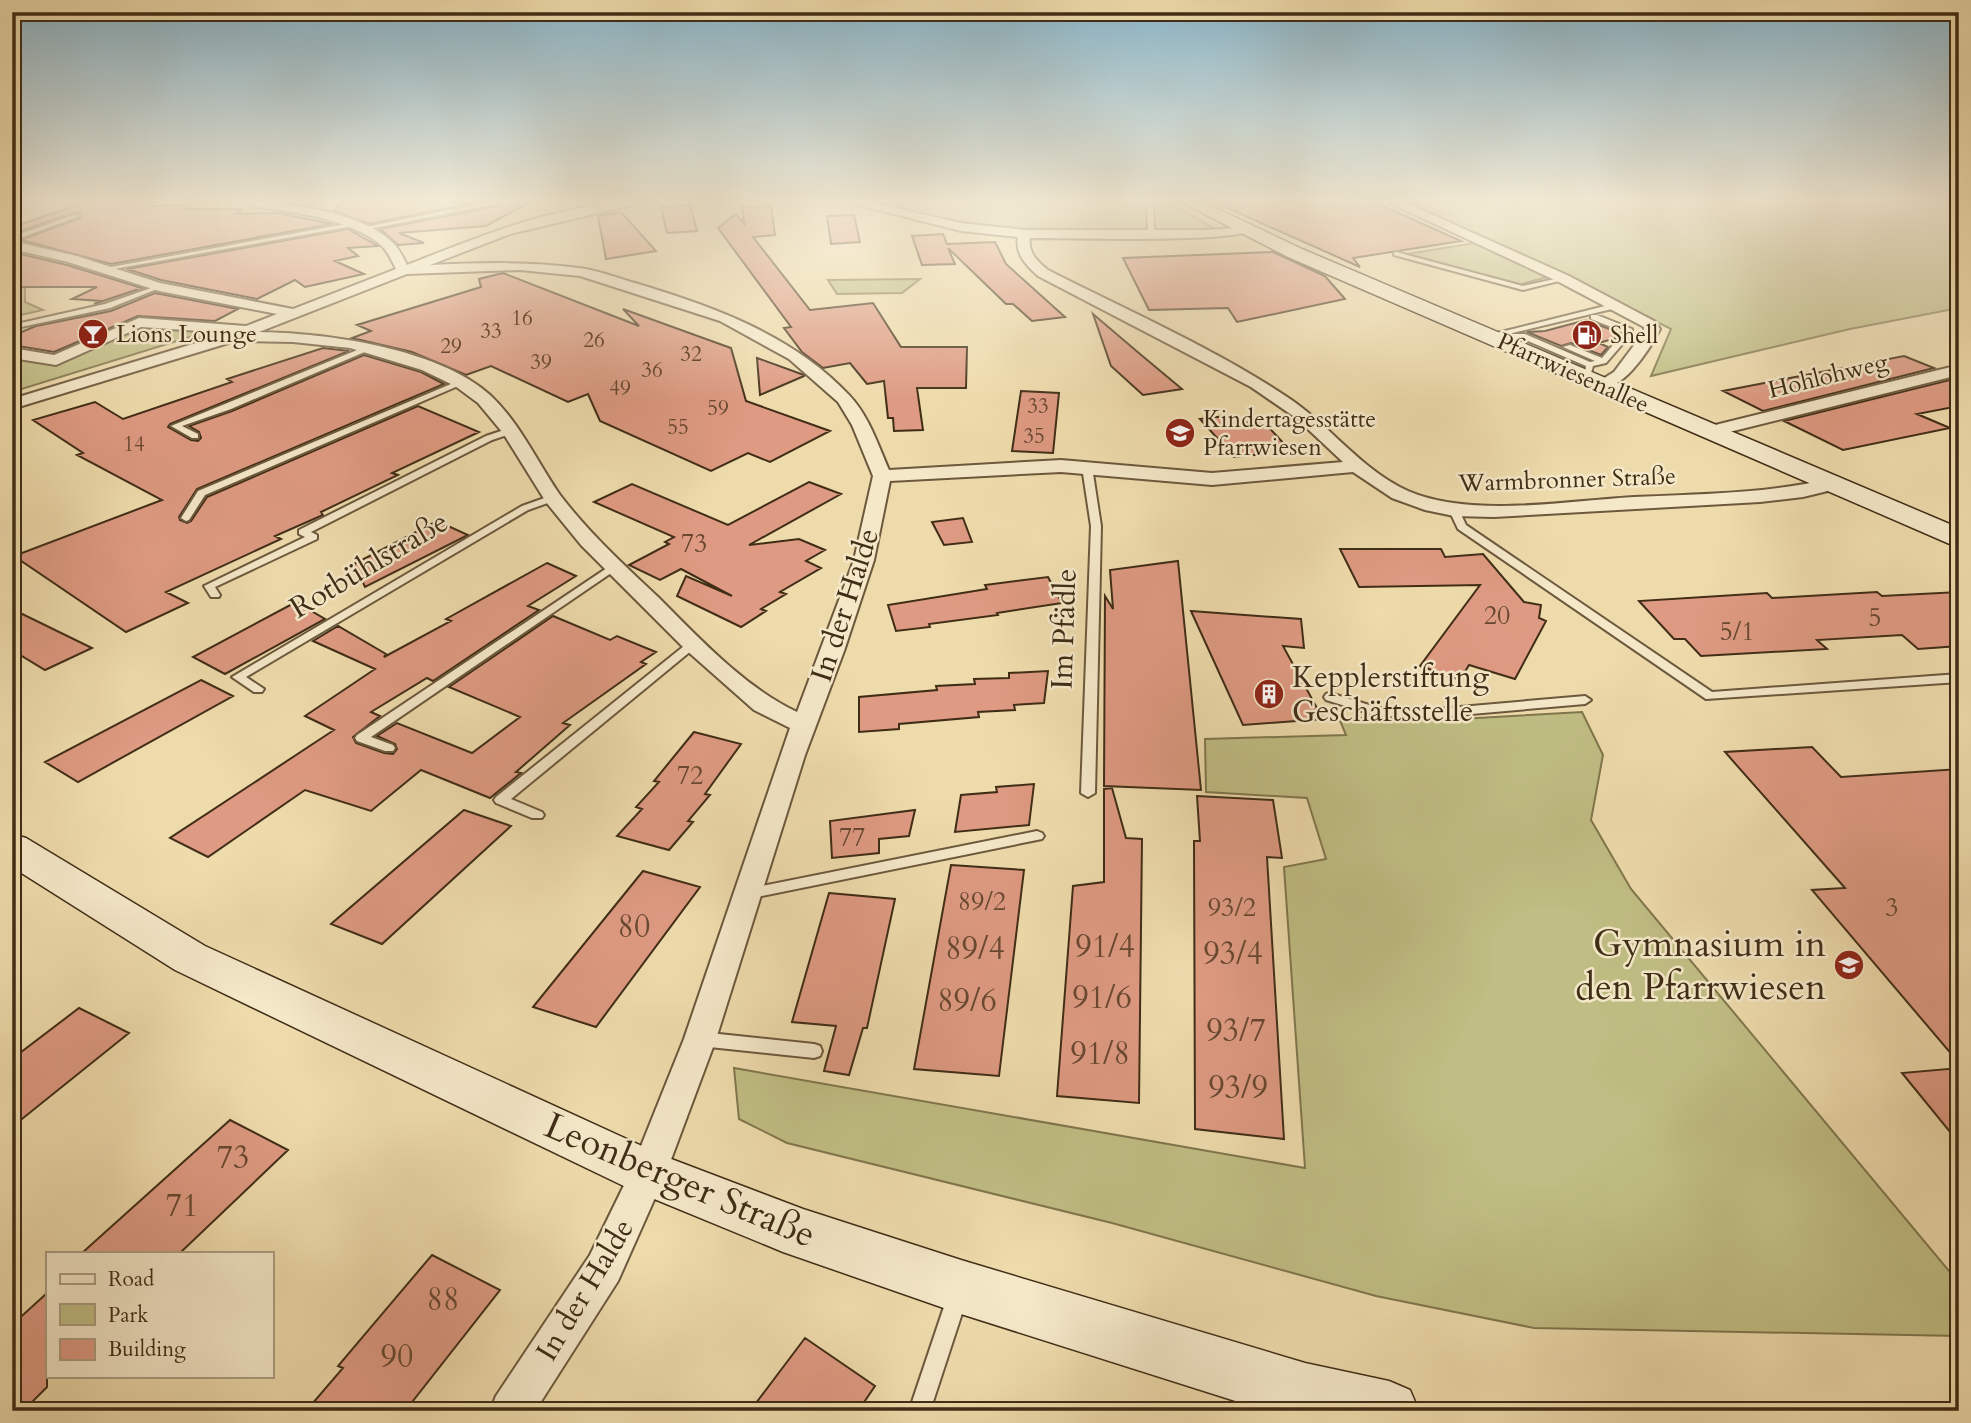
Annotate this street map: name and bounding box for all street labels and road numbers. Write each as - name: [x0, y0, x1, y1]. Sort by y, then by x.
- street label: Pfarrwiesenallee: [1492, 325, 1654, 421]
- street label: Hohlohweg: [1765, 345, 1892, 407]
- street label: Warmbronner Straße: [1457, 460, 1676, 500]
- street label: Rotbühlstraße: [282, 502, 456, 628]
- street label: In der Halde: [801, 523, 889, 687]
- street label: Im Pfädle: [1041, 568, 1087, 690]
- street label: Leonberger Straße: [537, 1100, 823, 1260]
- street label: In der Halde: [526, 1211, 644, 1369]

